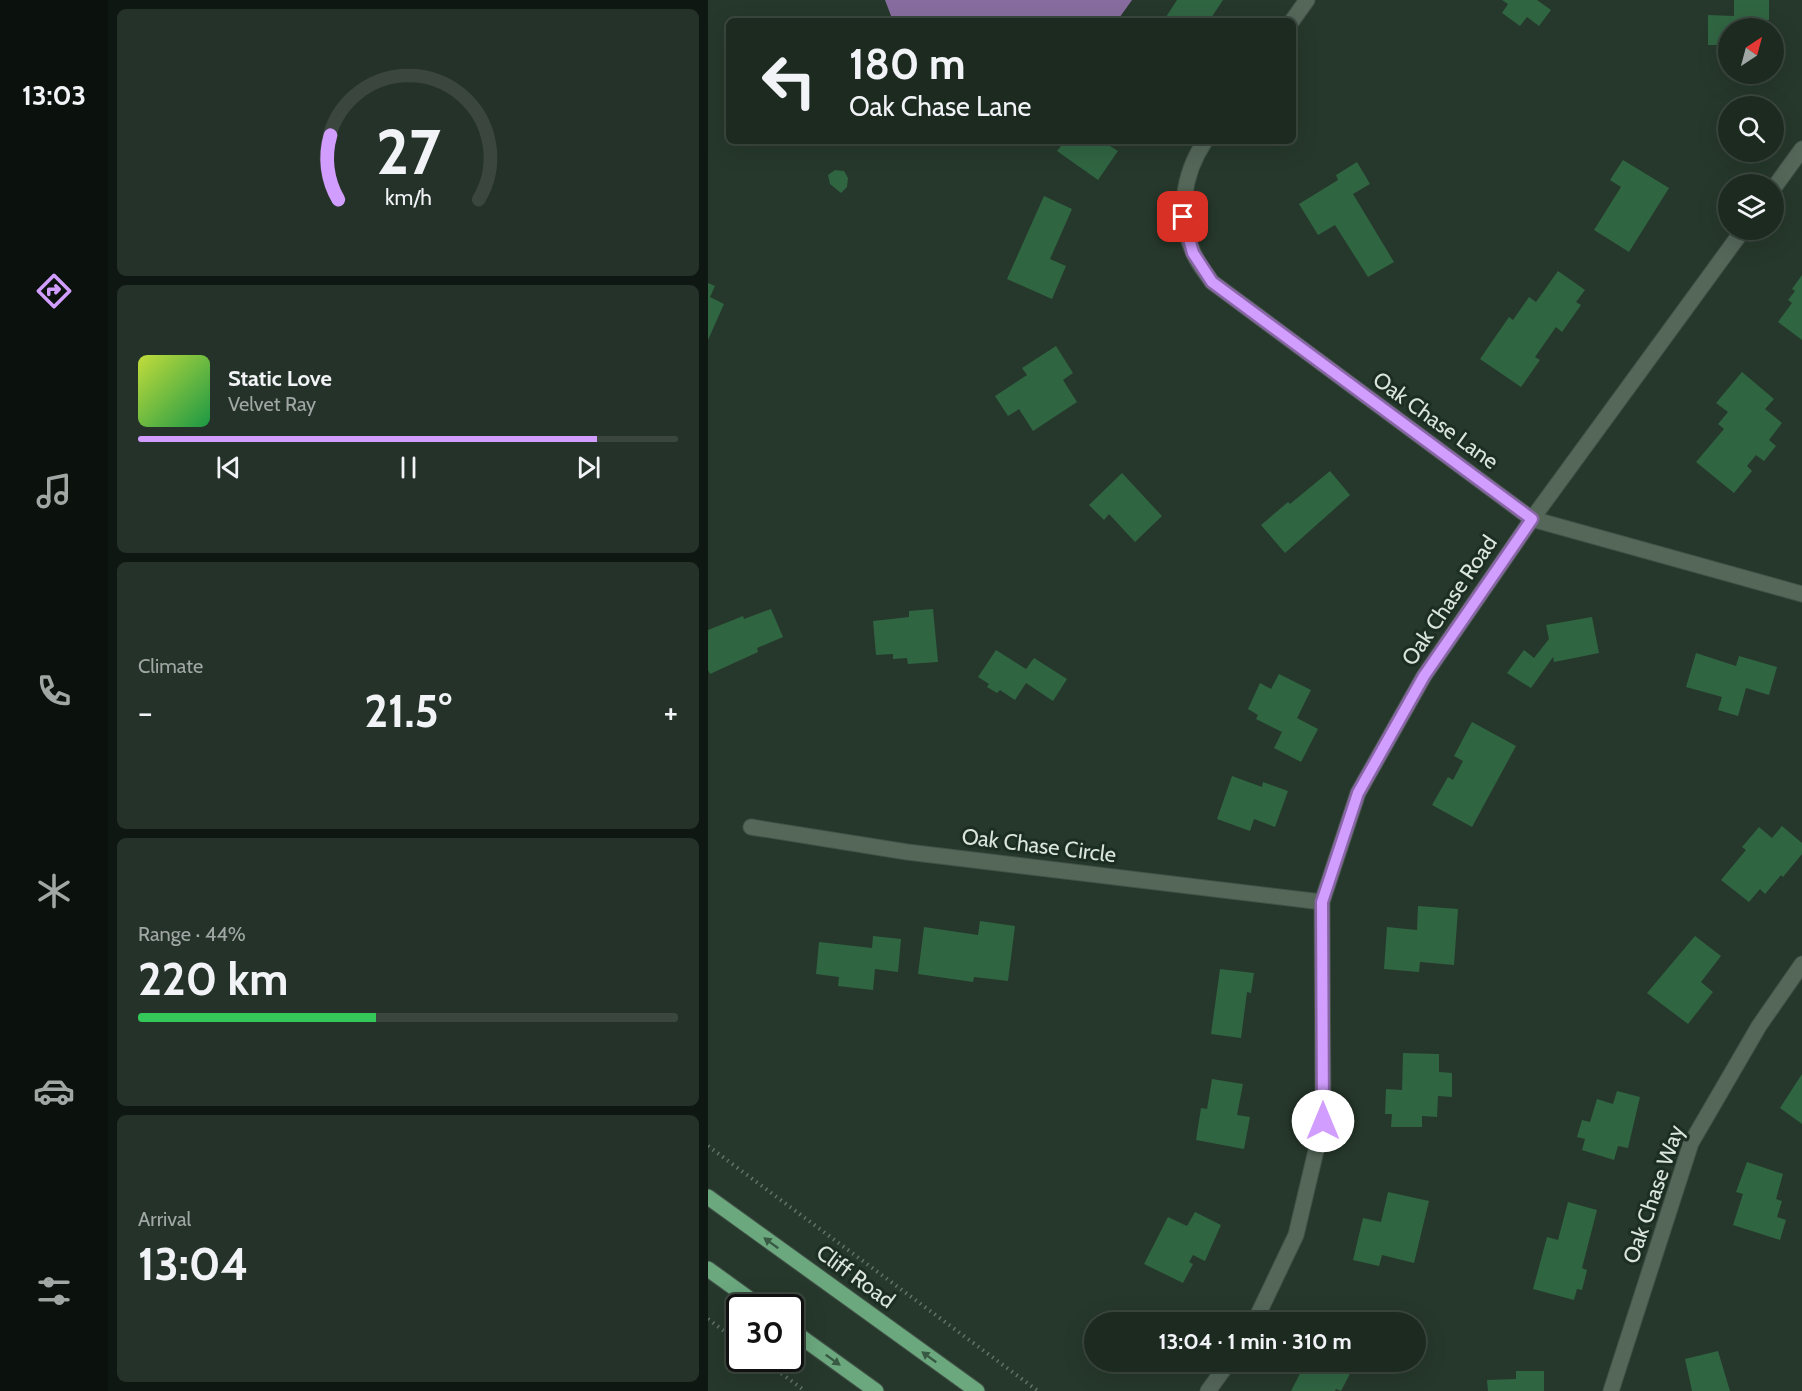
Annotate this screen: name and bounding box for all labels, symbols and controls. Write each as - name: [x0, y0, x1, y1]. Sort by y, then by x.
- north arrow: [1718, 18, 1784, 84]
- map controls: [1718, 18, 1784, 240]
- text: 180 m: [849, 38, 965, 90]
- icon: left: [750, 42, 828, 120]
- text: 13:03: [22, 79, 86, 112]
- text: Oak Chase Lane: [849, 90, 1031, 123]
- button: search: [1718, 96, 1784, 162]
- text: 27: [376, 114, 441, 190]
- button: layers: [1718, 174, 1784, 240]
- text: km/h: [385, 184, 431, 210]
- pin: [1157, 191, 1208, 242]
- icon: arrive: [1166, 200, 1199, 233]
- icon: directions: [33, 270, 75, 312]
- text: Static Love: [228, 365, 332, 392]
- street label: Oak Chase Lane: [1368, 366, 1504, 475]
- text: Velvet Ray: [228, 392, 316, 416]
- icon: previous: [212, 451, 245, 484]
- icon: pause: [392, 451, 425, 484]
- icon: next: [572, 451, 605, 484]
- icon: music: [33, 470, 75, 512]
- street label: Oak Chase Road: [1396, 530, 1503, 670]
- text: Climate: [138, 654, 203, 678]
- icon: phone: [33, 670, 75, 712]
- text: 21.5°: [364, 684, 452, 738]
- text: −: [138, 692, 153, 732]
- text: +: [663, 692, 678, 732]
- street label: Oak Chase Circle: [960, 823, 1118, 868]
- icon: climate: [33, 870, 75, 912]
- text: Range · 44%: [138, 922, 246, 946]
- text: 220 km: [138, 952, 288, 1006]
- icon: car: [33, 1070, 75, 1112]
- position arrow: [1291, 1089, 1355, 1153]
- street label: Oak Chase Way: [1617, 1121, 1690, 1267]
- text: Arrival: [138, 1207, 191, 1231]
- text: 13:04: [138, 1237, 249, 1291]
- one-way arrow: [764, 1237, 780, 1249]
- street label: Cliff Road: [811, 1239, 900, 1314]
- icon: filters: [33, 1270, 75, 1312]
- speed limit sign: 30: [726, 1294, 804, 1372]
- text: 13:04 · 1 min · 310 m: [1158, 1328, 1352, 1355]
- one-way arrow: [922, 1351, 938, 1363]
- one-way arrow: [825, 1354, 841, 1366]

